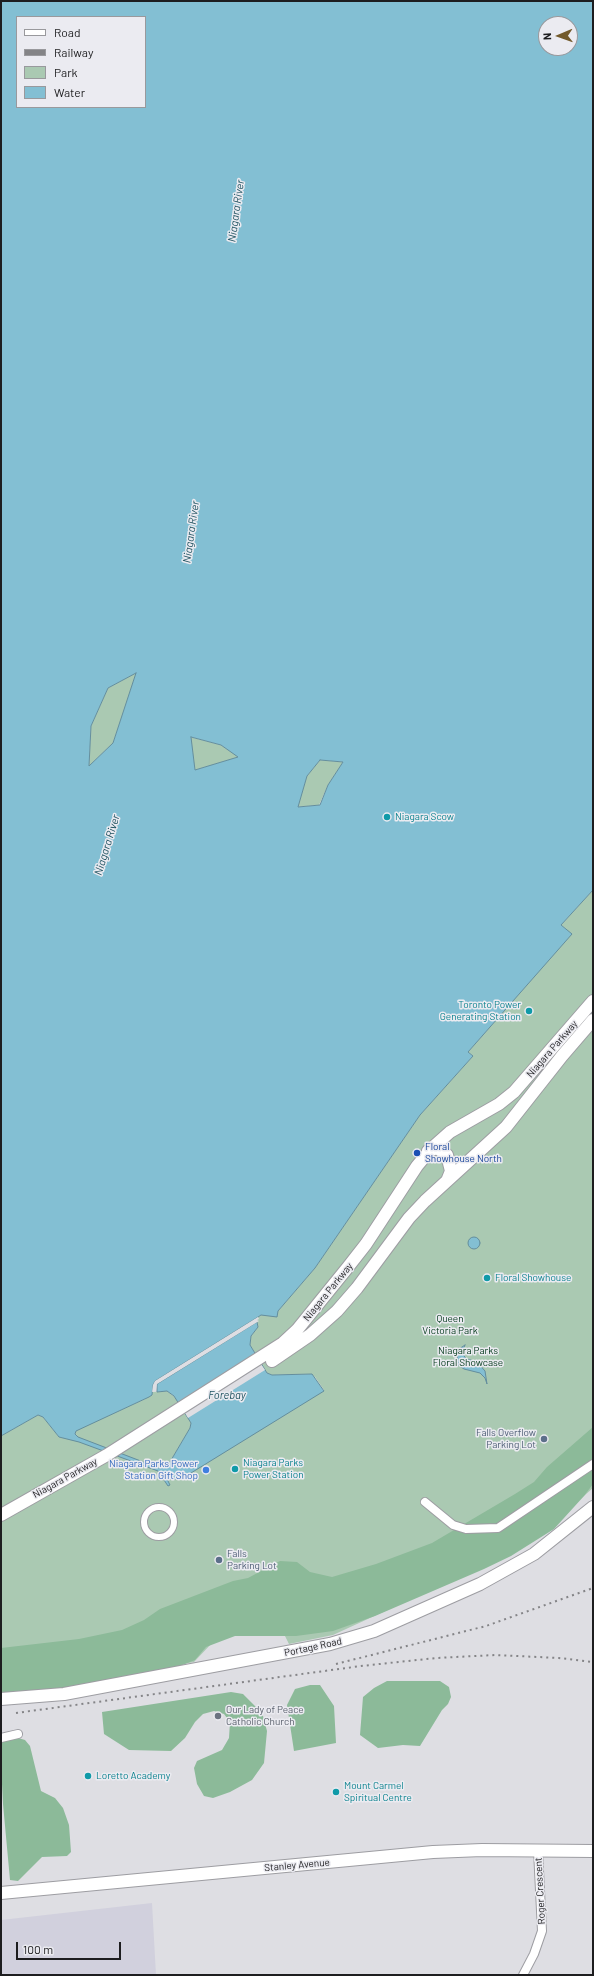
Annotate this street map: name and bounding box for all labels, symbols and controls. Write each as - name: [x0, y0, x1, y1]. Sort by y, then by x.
- legend: [16, 16, 146, 108]
- north arrow: [538, 16, 578, 56]
- text: Road: [54, 25, 81, 39]
- text: N: [540, 33, 553, 40]
- text: Railway: [54, 45, 93, 59]
- text: Park: [54, 65, 78, 79]
- text: Water: [54, 85, 85, 99]
- water label: Niagara River: [225, 179, 247, 243]
- water label: Niagara River: [180, 500, 202, 564]
- place label: Niagara Scow: [395, 811, 454, 823]
- marker: Niagara Scow: [382, 812, 392, 822]
- water label: Niagara River: [92, 813, 122, 877]
- place label: Toronto Power Generating Station: [440, 999, 521, 1022]
- marker: Toronto Power Generating Station: [524, 1006, 534, 1016]
- street label: Niagara Parkway: [524, 1018, 580, 1080]
- place label: Floral Showhouse North: [425, 1141, 502, 1164]
- marker: Floral Showhouse North: [412, 1148, 422, 1158]
- street label: Niagara Parkway: [301, 1260, 355, 1324]
- place label: Floral Showhouse: [495, 1272, 571, 1284]
- marker: Floral Showhouse: [482, 1273, 492, 1283]
- park label: Queen Victoria Park: [422, 1313, 478, 1336]
- park label: Niagara Parks Floral Showcase: [433, 1345, 503, 1368]
- water label: Forebay: [208, 1388, 246, 1402]
- place label: Falls Overflow Parking Lot: [476, 1427, 536, 1450]
- marker: Falls Overflow Parking Lot: [539, 1434, 549, 1444]
- street label: Niagara Parkway: [31, 1455, 99, 1501]
- place label: Niagara Parks Power Station: [243, 1457, 304, 1480]
- place label: Niagara Parks Power Station Gift Shop: [109, 1458, 198, 1482]
- marker: Niagara Parks Power Station: [230, 1464, 240, 1474]
- marker: Niagara Parks Power Station Gift Shop: [201, 1465, 211, 1475]
- place label: Falls Parking Lot: [227, 1548, 277, 1572]
- marker: Falls Parking Lot: [214, 1555, 224, 1565]
- street label: Portage Road: [283, 1635, 343, 1659]
- place label: Our Lady of Peace Catholic Church: [226, 1704, 304, 1728]
- marker: Our Lady of Peace Catholic Church: [213, 1711, 223, 1721]
- place label: Loretto Academy: [96, 1770, 170, 1782]
- marker: Loretto Academy: [83, 1771, 93, 1781]
- place label: Mount Carmel Spiritual Centre: [344, 1780, 412, 1804]
- marker: Mount Carmel Spiritual Centre: [331, 1787, 341, 1797]
- street label: Stanley Avenue: [264, 1856, 330, 1874]
- street label: Roger Crescent: [532, 1857, 548, 1925]
- scale bar: [18, 1934, 123, 1960]
- text: 100 m: [23, 1942, 53, 1956]

